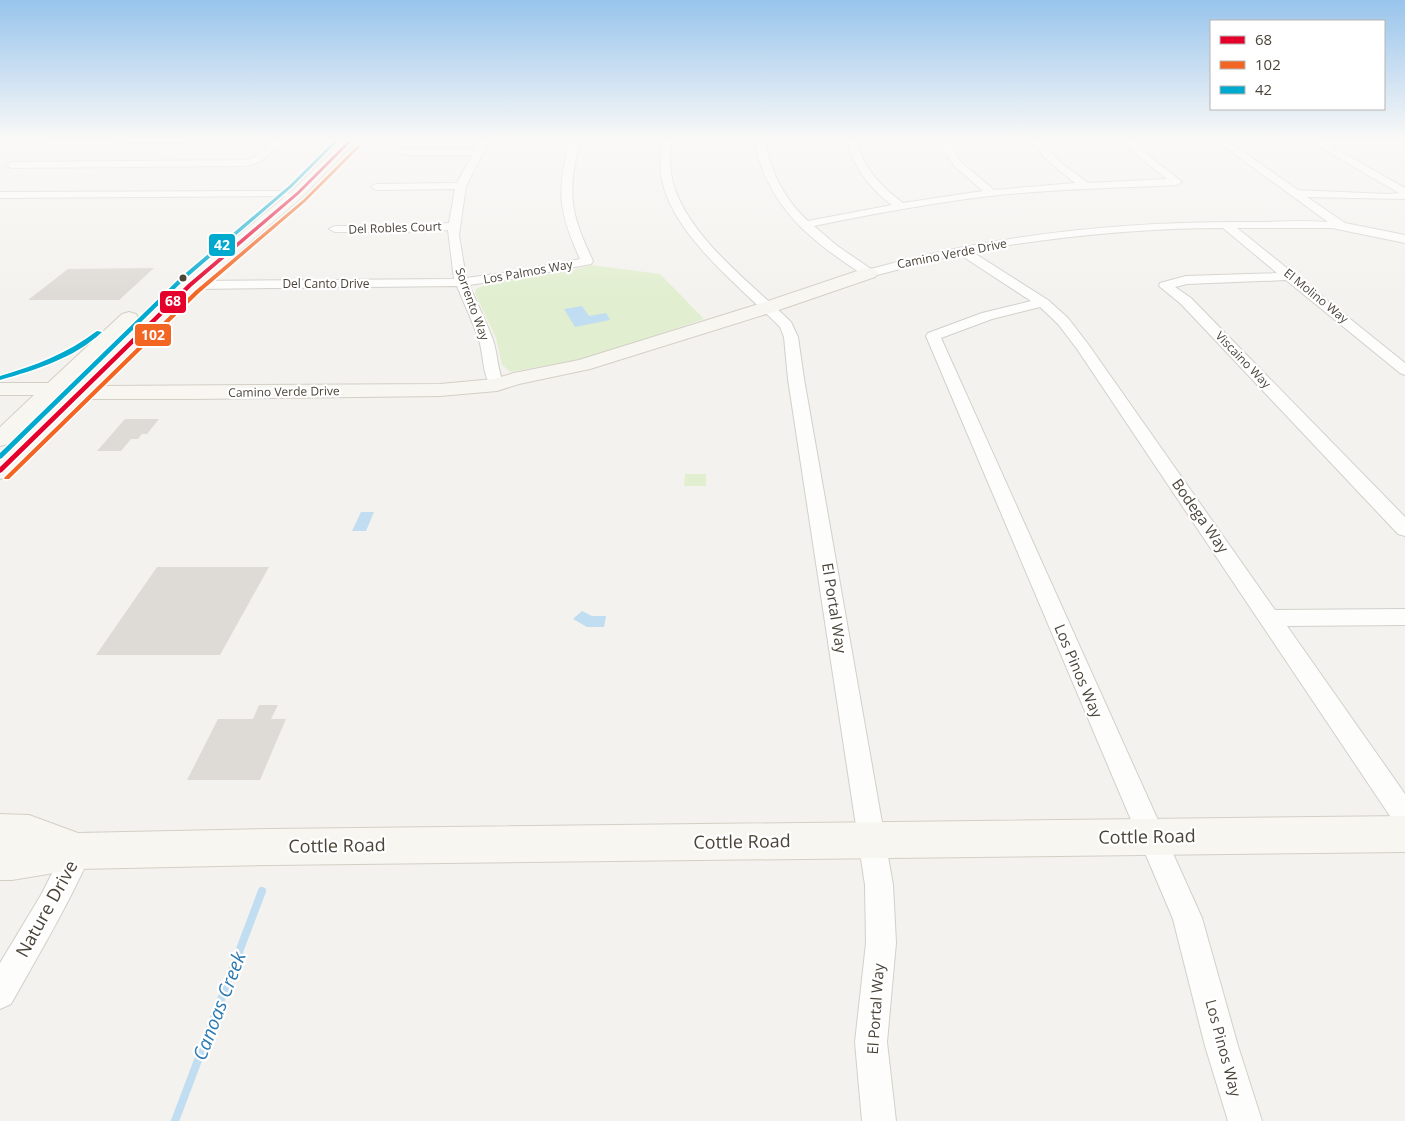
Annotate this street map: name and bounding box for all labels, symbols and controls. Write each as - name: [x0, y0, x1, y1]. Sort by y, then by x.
- legend: [1210, 20, 1385, 110]
- text: 68: [1255, 29, 1272, 49]
- text: 102: [1255, 54, 1281, 74]
- text: 42: [1255, 79, 1272, 99]
- street label: Del Robles Court: [348, 217, 442, 238]
- line badge: 42: [208, 233, 236, 257]
- street label: Camino Verde Drive: [896, 234, 1008, 272]
- text: 42: [214, 235, 230, 254]
- street label: Los Palmos Way: [482, 255, 575, 288]
- street label: El Molino Way: [1281, 264, 1353, 327]
- street label: Sorrento Way: [451, 265, 494, 343]
- unlabelled marker: [178, 273, 188, 283]
- street label: Del Canto Drive: [282, 275, 370, 292]
- line badge: 68: [159, 290, 187, 314]
- text: 68: [165, 291, 181, 310]
- line badge: 102: [134, 323, 172, 347]
- text: 102: [141, 325, 165, 344]
- street label: Viscaino Way: [1212, 328, 1275, 392]
- street label: Camino Verde Drive: [228, 382, 340, 401]
- street label: Bodega Way: [1168, 474, 1234, 557]
- street label: El Portal Way: [818, 561, 852, 655]
- street label: Los Pinos Way: [1050, 621, 1108, 721]
- street label: Cottle Road: [1098, 823, 1196, 849]
- street label: Cottle Road: [693, 828, 791, 854]
- street label: Cottle Road: [288, 832, 386, 858]
- street label: Nature Drive: [10, 856, 83, 961]
- water label: Canoas Creek: [186, 947, 252, 1064]
- street label: El Portal Way: [862, 962, 888, 1055]
- street label: Los Pinos Way: [1201, 997, 1247, 1099]

